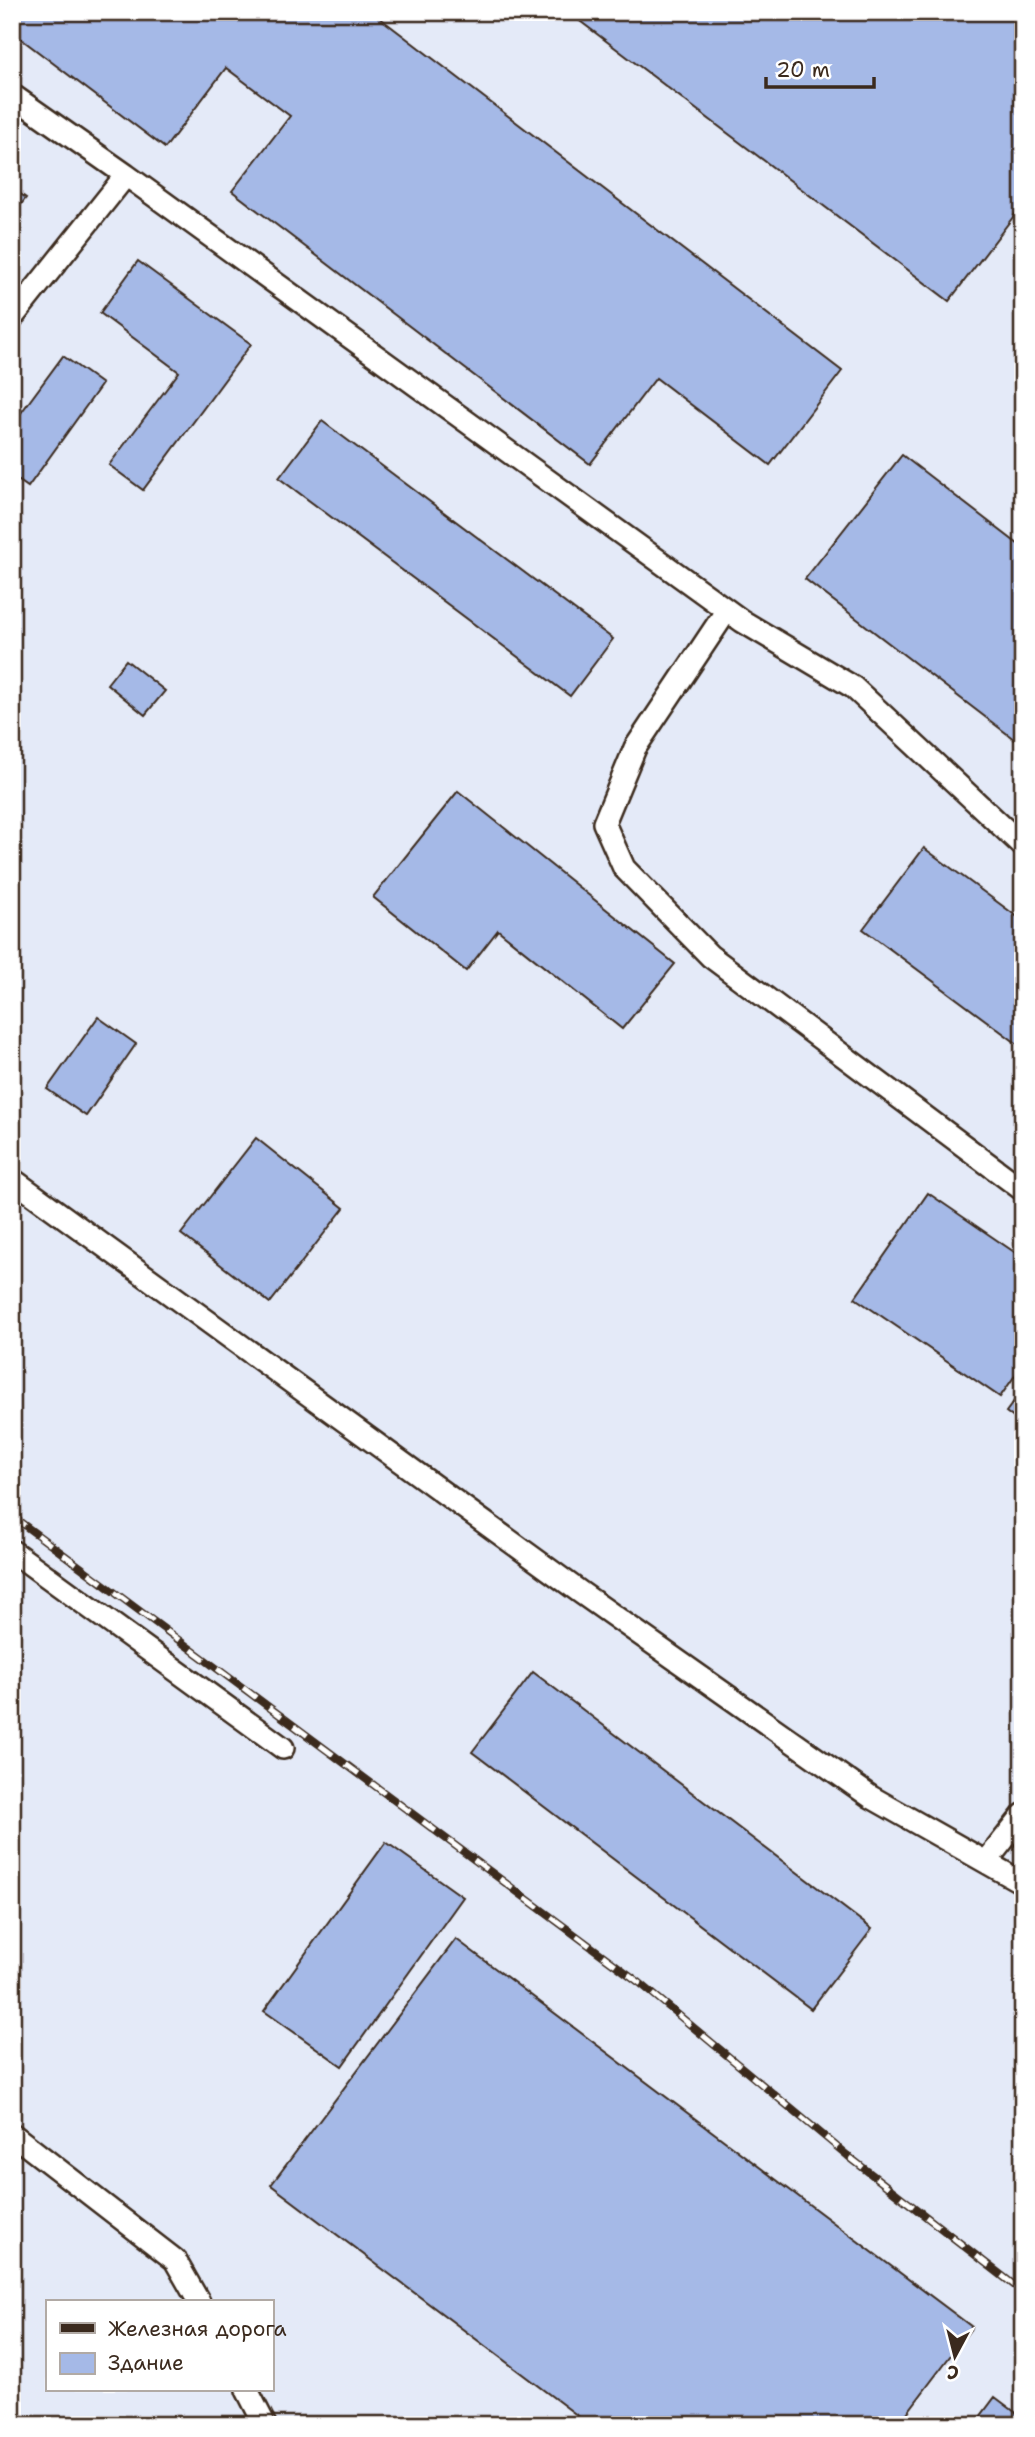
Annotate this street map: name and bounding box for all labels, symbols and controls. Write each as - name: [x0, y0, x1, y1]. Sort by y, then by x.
- scale bar: [766, 46, 874, 90]
- text: 20 m: [776, 56, 830, 84]
- legend: [46, 2300, 273, 2392]
- text: Железная дорога: [108, 2315, 287, 2343]
- north arrow: [920, 2322, 990, 2392]
- text: Здание: [108, 2349, 184, 2377]
- text: С: [946, 2359, 960, 2385]

